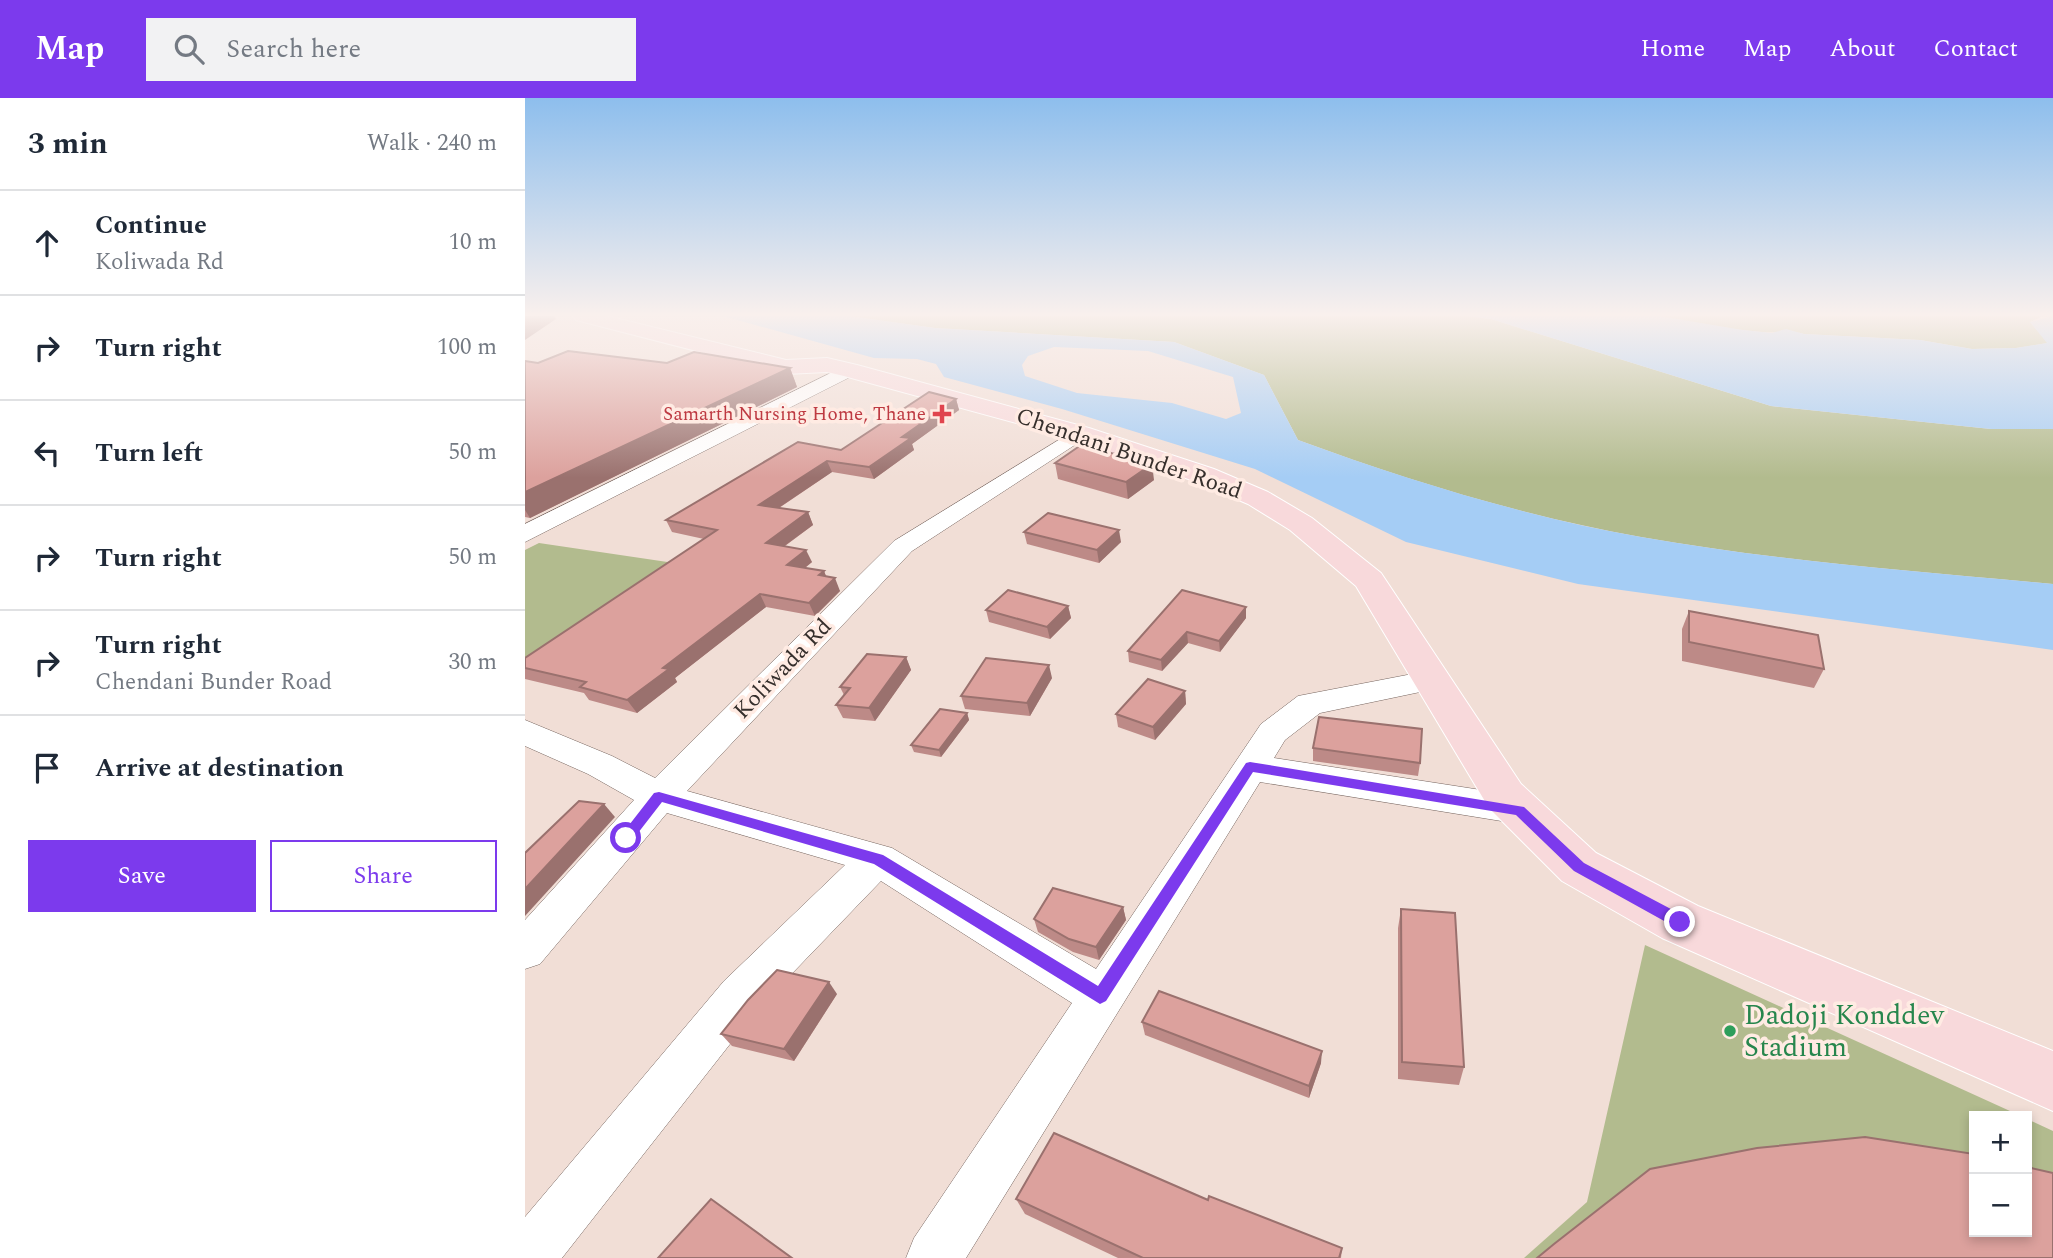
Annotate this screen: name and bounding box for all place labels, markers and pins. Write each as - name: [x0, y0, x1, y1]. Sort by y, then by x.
- place label: Samarth Nursing Home, Thane: [663, 400, 926, 429]
- marker: Samarth Nursing Home, Thane: [932, 404, 952, 424]
- place label: Dadoji Konddev Stadium: [1744, 994, 1946, 1069]
- marker: Dadoji Konddev Stadium: [1722, 1023, 1738, 1039]

